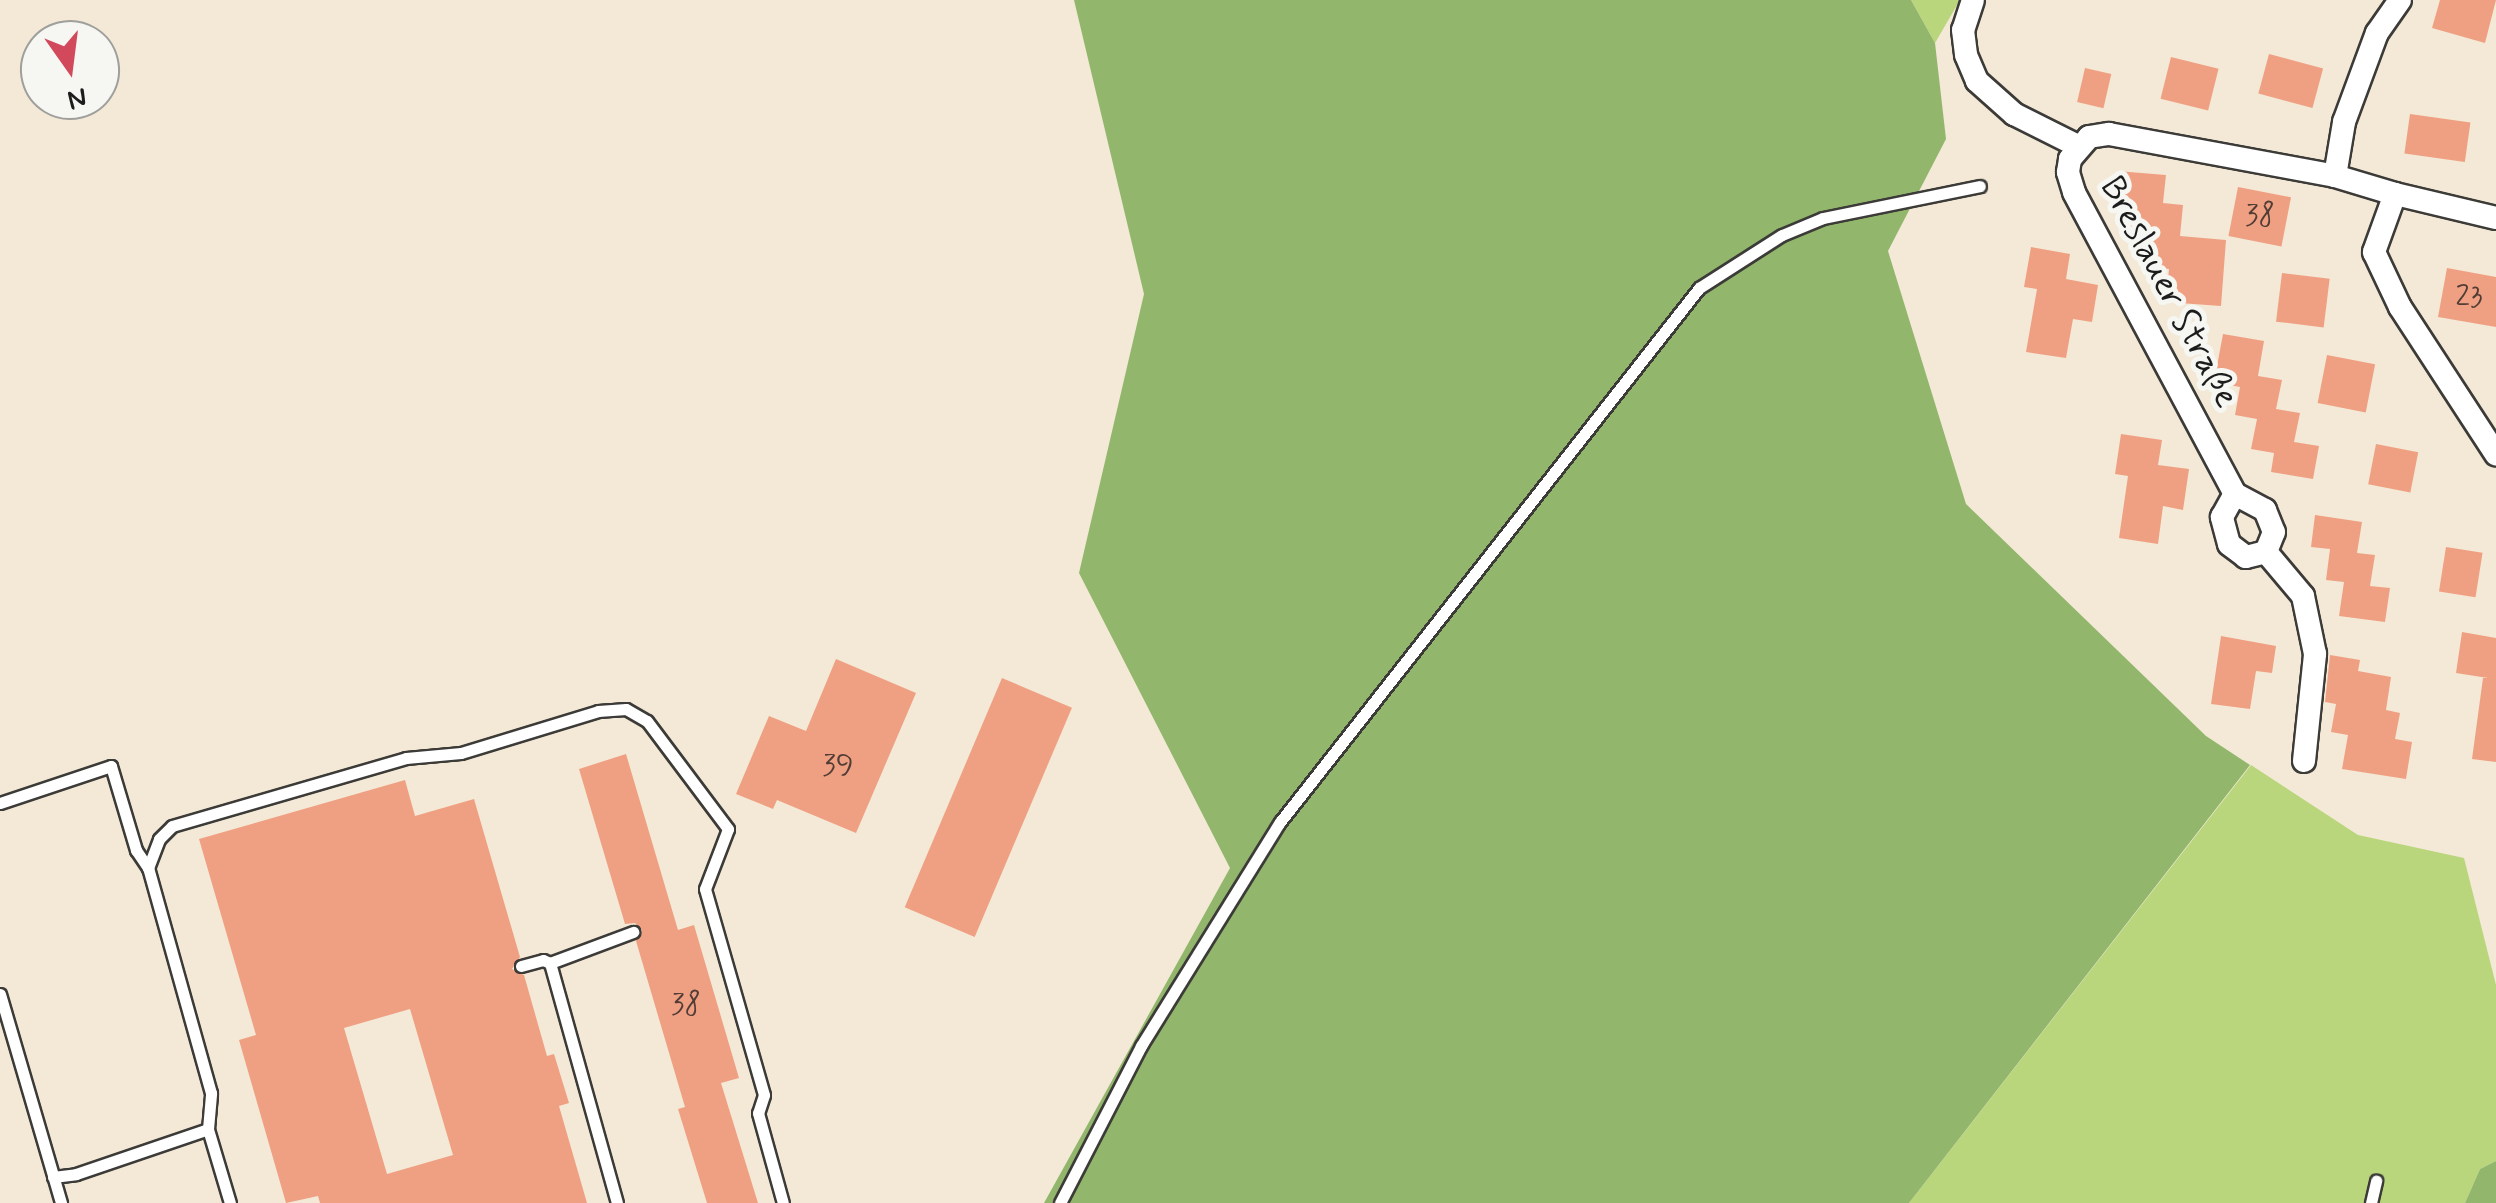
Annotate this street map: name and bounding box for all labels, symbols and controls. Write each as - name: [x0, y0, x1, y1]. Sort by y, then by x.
- north arrow: [20, 20, 120, 120]
- text: N: [63, 77, 90, 118]
- street label: Breslauer Straße: [2091, 170, 2247, 414]
- house number: 38: [2245, 198, 2275, 234]
- house number: 23: [2455, 279, 2483, 315]
- house number: 39: [822, 748, 854, 784]
- house number: 38: [671, 987, 701, 1023]

